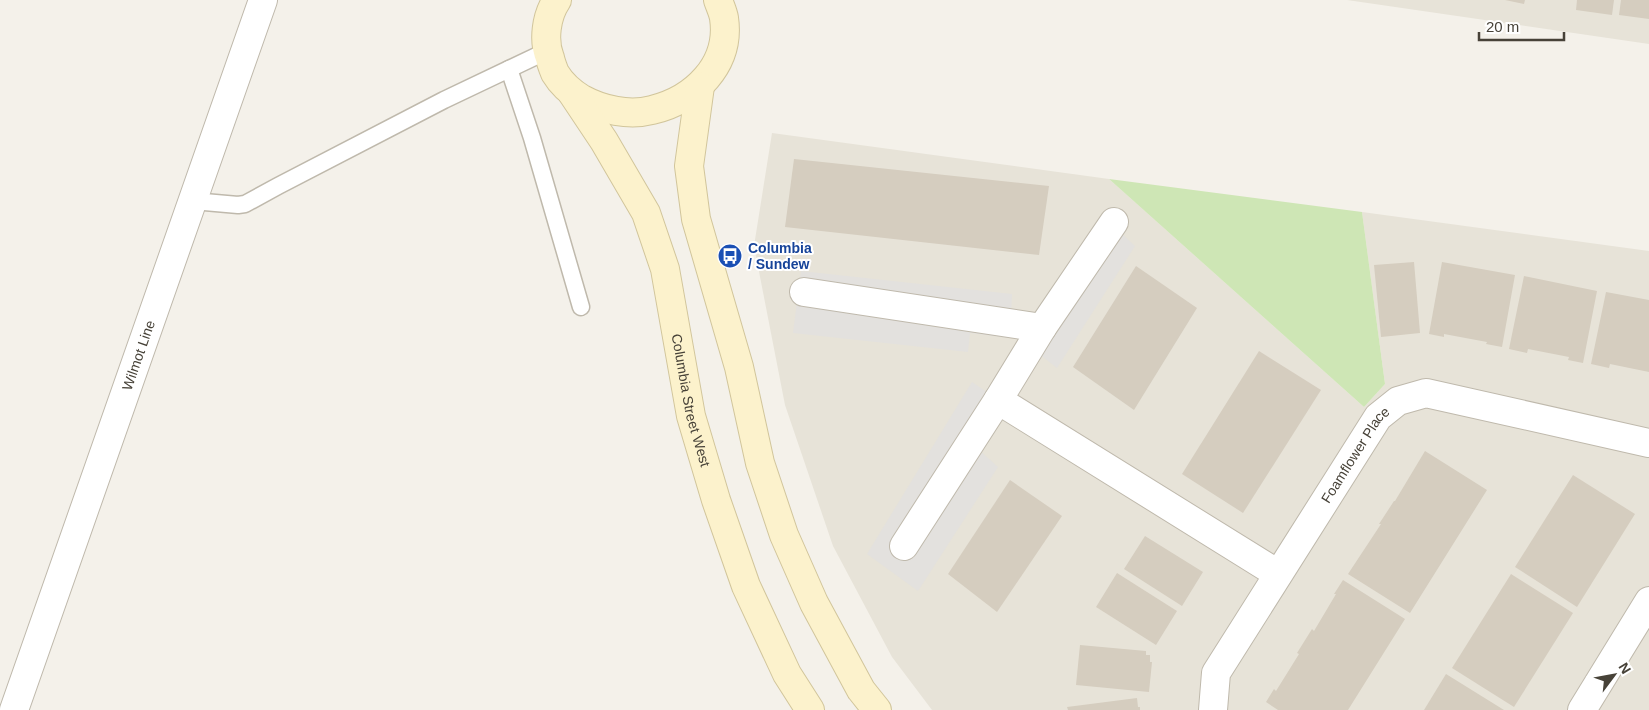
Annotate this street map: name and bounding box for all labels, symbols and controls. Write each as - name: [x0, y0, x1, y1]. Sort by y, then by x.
- scale bar: [1479, 10, 1564, 42]
- text: 20 m: [1486, 18, 1519, 35]
- place label: Columbia / Sundew: [748, 240, 812, 272]
- bus stop icon: Columbia / Sundew: [717, 243, 743, 269]
- street label: Wilmot Line: [119, 318, 158, 392]
- street label: Columbia Street West: [669, 332, 714, 469]
- street label: Foamflower Place: [1318, 403, 1393, 506]
- north arrow: [1589, 650, 1639, 700]
- text: N: [1616, 660, 1634, 677]

